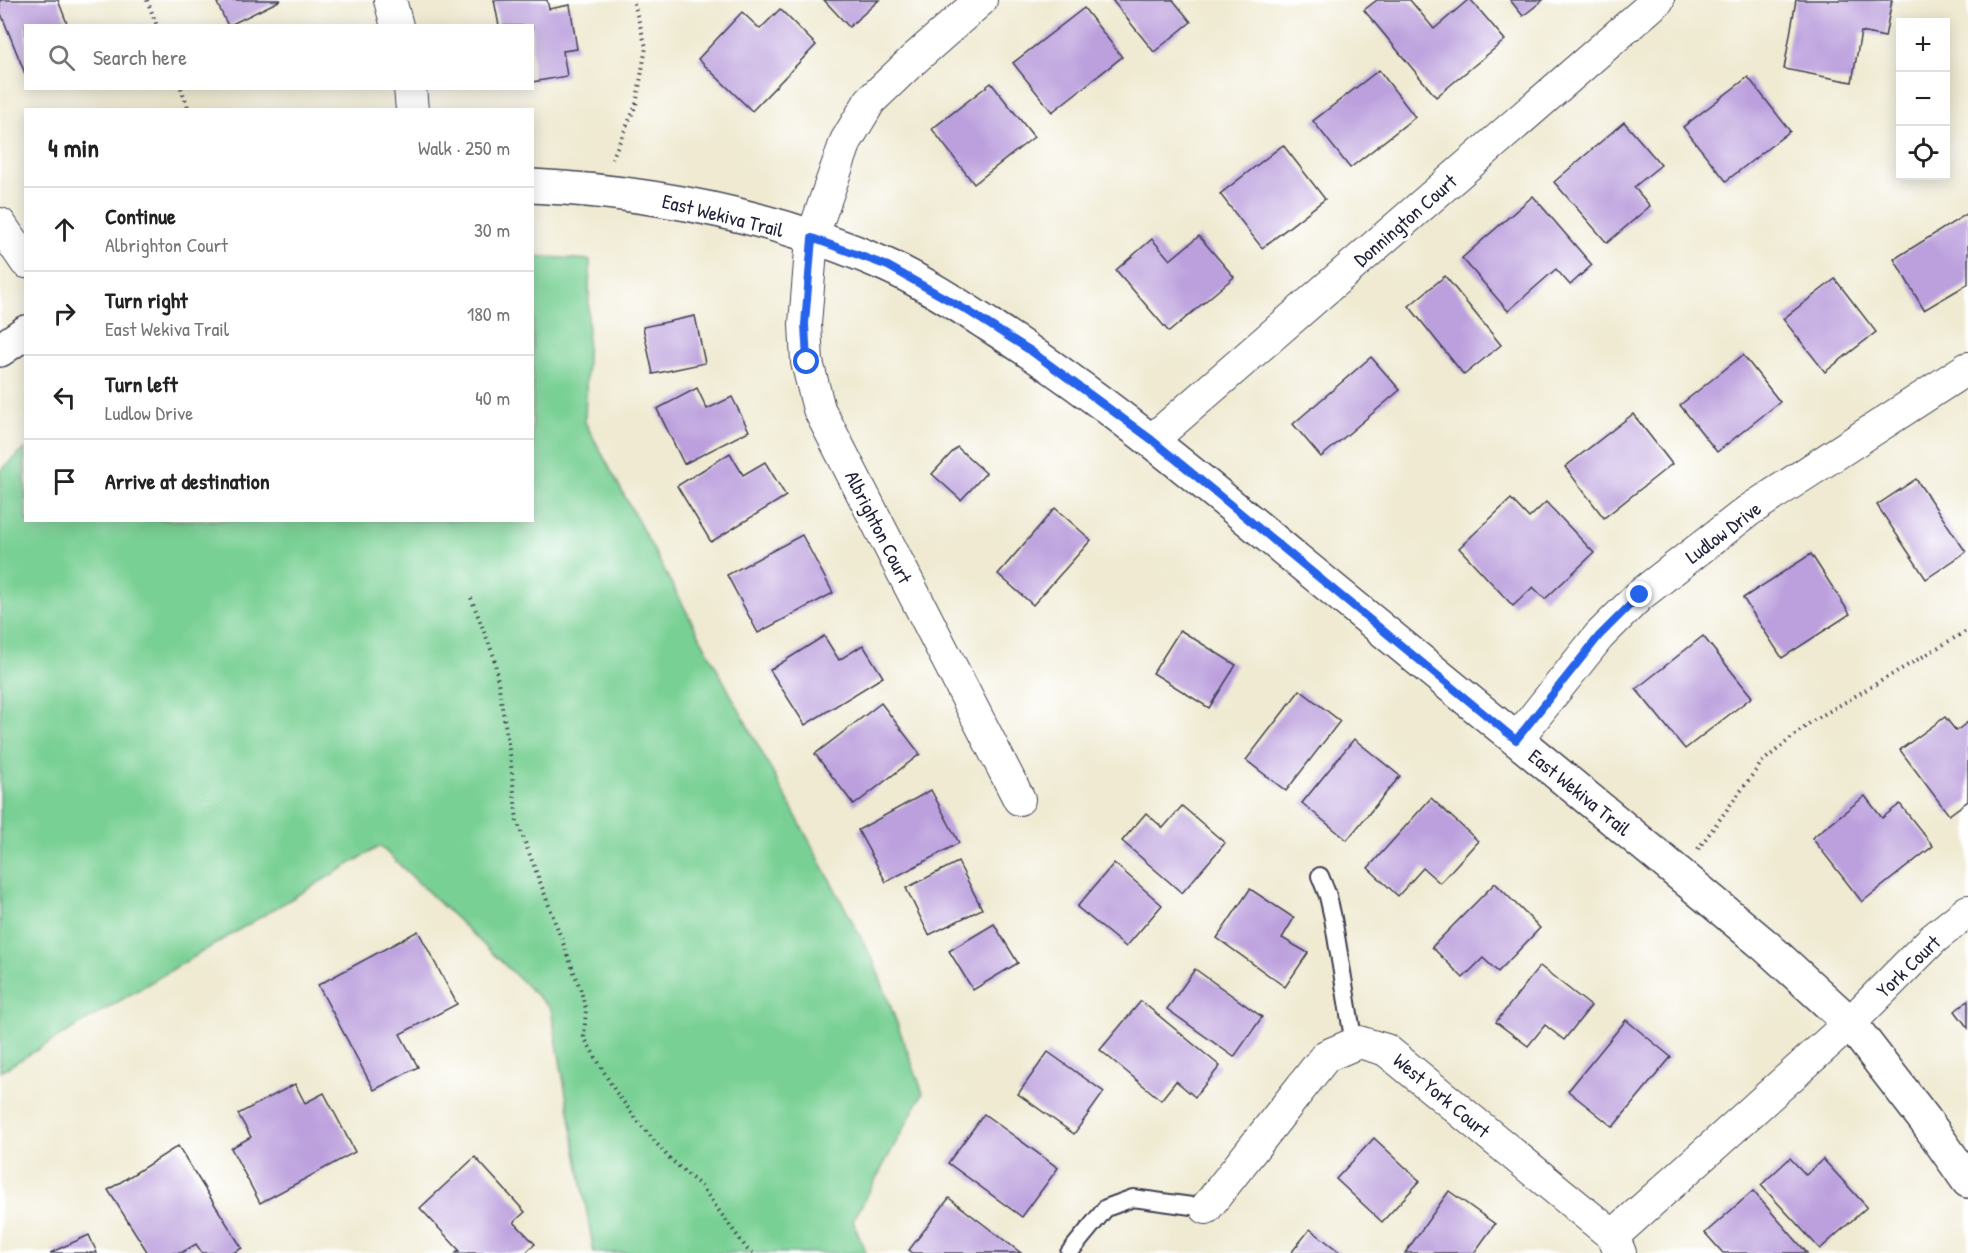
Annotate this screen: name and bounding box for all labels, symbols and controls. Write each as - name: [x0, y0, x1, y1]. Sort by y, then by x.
- map controls: [1896, 18, 1950, 180]
- button: +: [1896, 18, 1950, 72]
- search box: [24, 24, 534, 90]
- icon: search: [45, 41, 78, 74]
- text: Search here: [93, 42, 187, 72]
- button: −: [1896, 72, 1950, 126]
- button: locate: [1896, 126, 1950, 180]
- text: 4 min: [48, 130, 99, 165]
- text: Walk · 250 m: [418, 134, 510, 161]
- street label: Donnington Court: [1348, 167, 1463, 272]
- street label: East Wekiva Trail: [660, 187, 787, 243]
- text: Continue: [105, 201, 176, 231]
- icon: ahead: [48, 213, 81, 246]
- text: 30 m: [474, 216, 510, 243]
- text: Albrighton Court: [105, 231, 228, 258]
- text: Turn right: [105, 285, 188, 315]
- icon: right: [48, 297, 81, 330]
- text: 180 m: [467, 300, 510, 327]
- text: East Wekiva Trail: [105, 315, 229, 342]
- route start: [793, 348, 819, 374]
- text: Turn left: [105, 369, 178, 399]
- icon: left: [48, 381, 81, 414]
- text: 40 m: [475, 384, 510, 411]
- text: Ludlow Drive: [105, 399, 193, 426]
- icon: arrive: [48, 465, 81, 498]
- text: Arrive at destination: [105, 466, 270, 496]
- street label: Albrighton Court: [839, 466, 919, 589]
- street label: Ludlow Drive: [1680, 495, 1766, 569]
- route end: [1626, 581, 1652, 607]
- street label: East Wekiva Trail: [1523, 742, 1637, 842]
- street label: York Court: [1870, 928, 1947, 1003]
- street label: West York Court: [1388, 1047, 1497, 1144]

